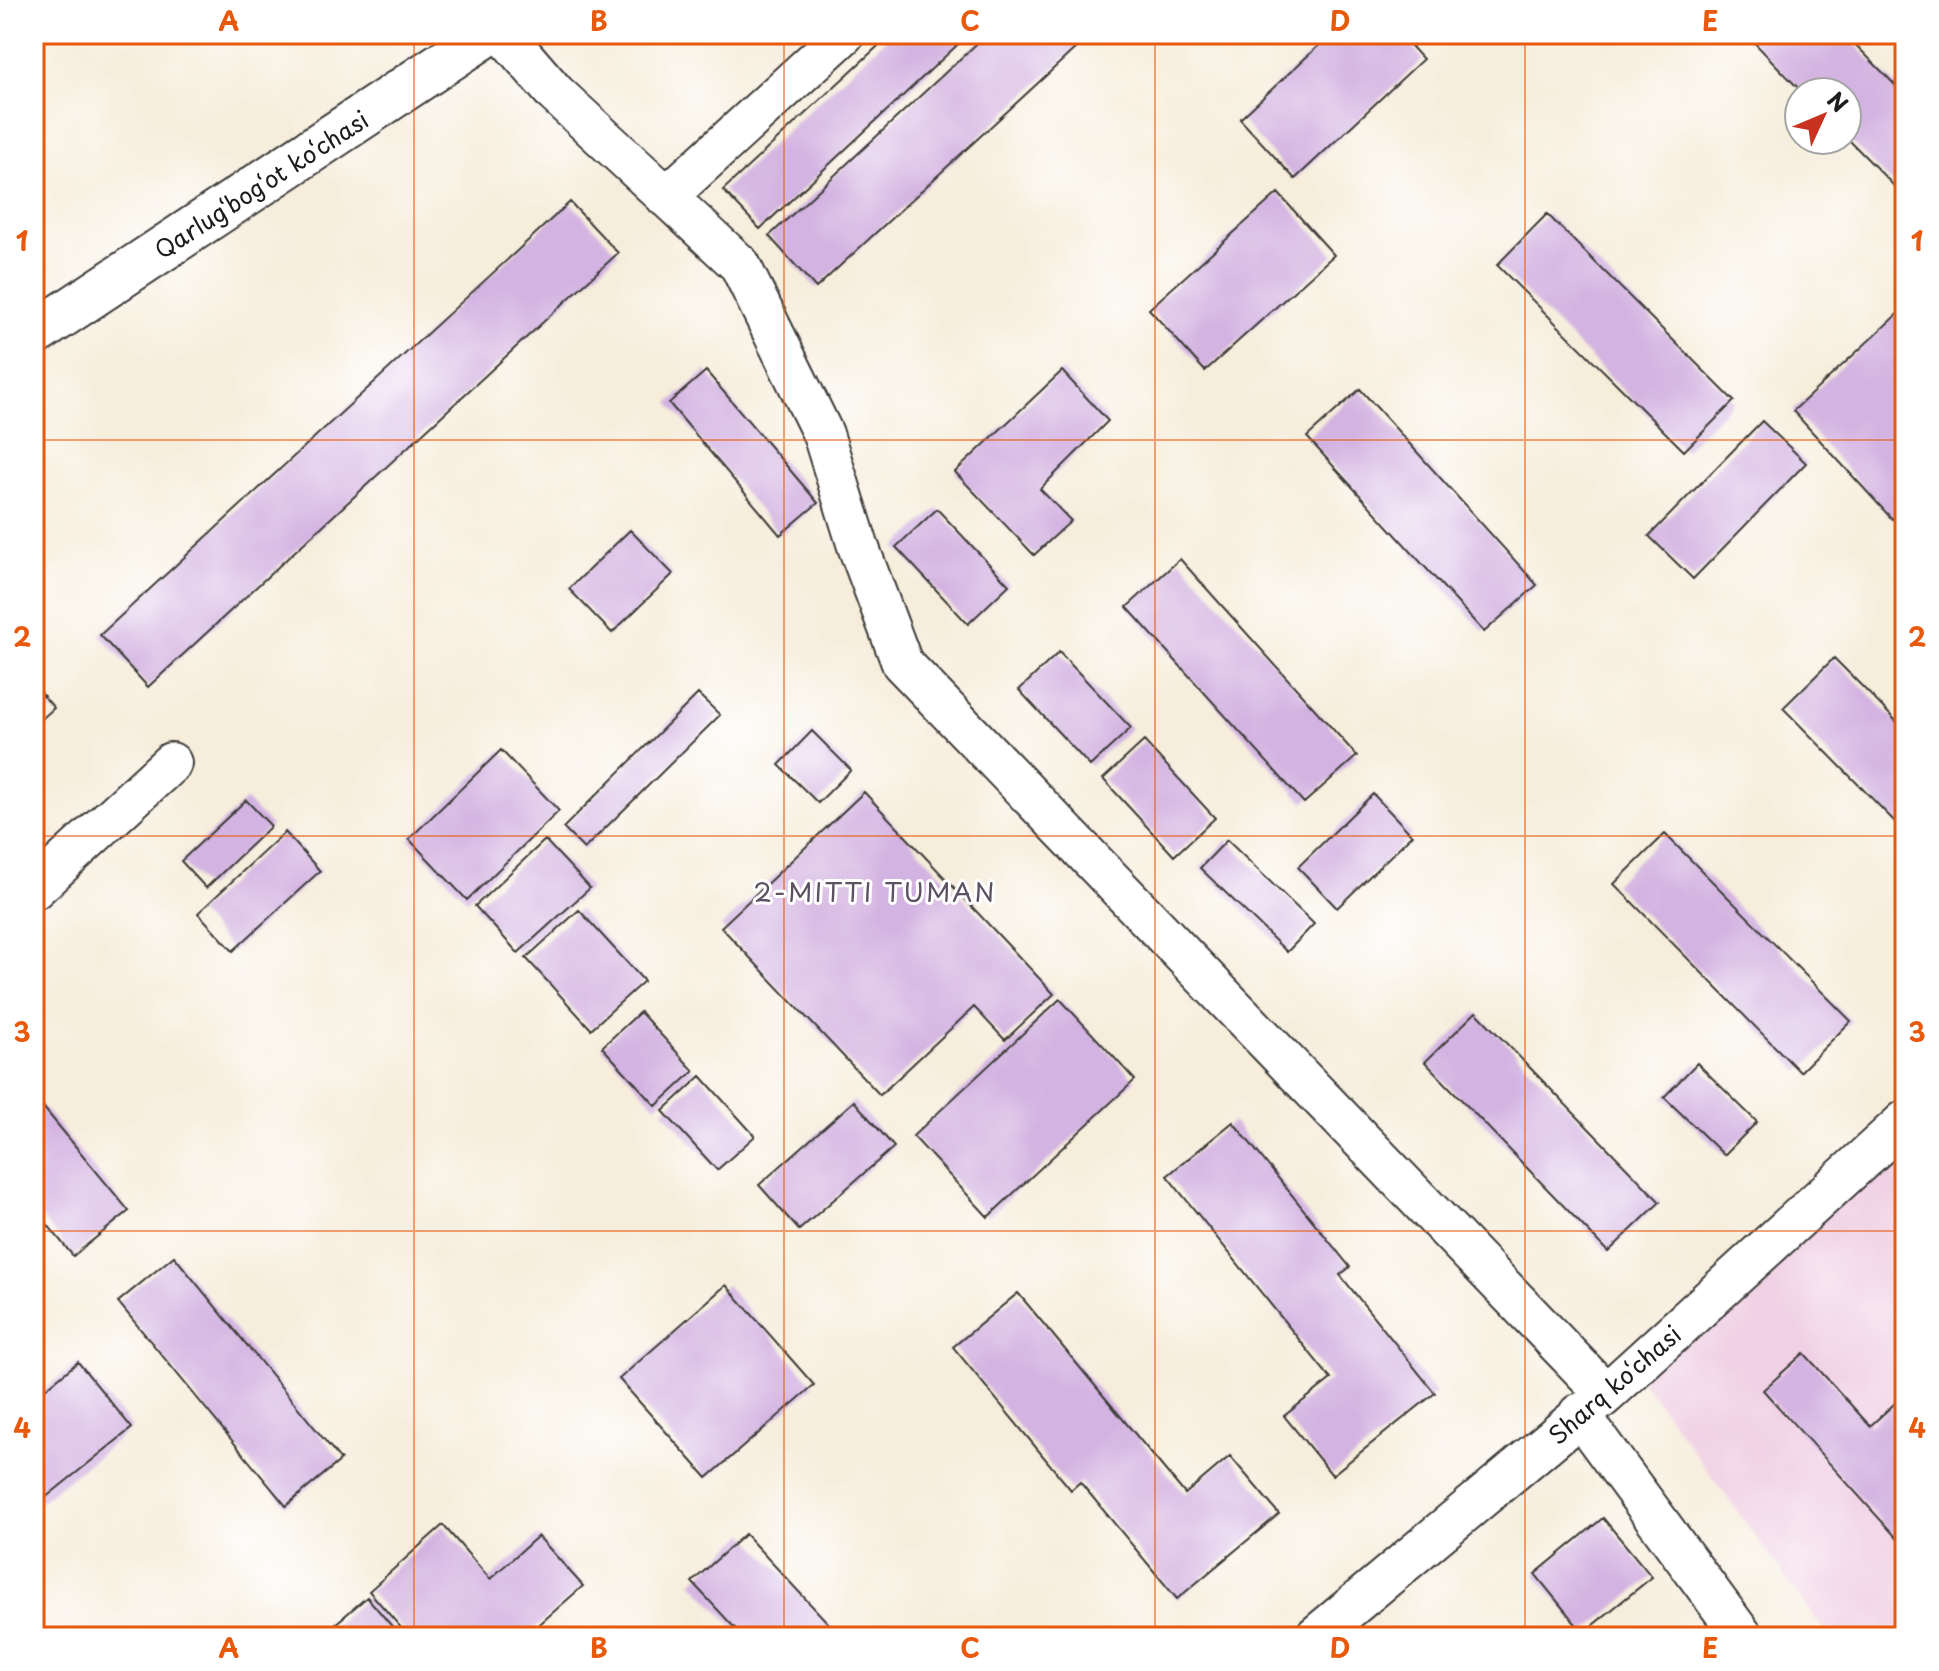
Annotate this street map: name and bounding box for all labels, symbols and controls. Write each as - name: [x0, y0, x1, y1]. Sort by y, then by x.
- text: A: [219, 1, 239, 40]
- text: B: [590, 1, 608, 40]
- text: C: [960, 1, 980, 40]
- text: D: [1330, 1, 1350, 40]
- text: E: [1702, 1, 1718, 40]
- north arrow: [1783, 76, 1863, 156]
- text: N: [1821, 83, 1856, 119]
- street label: Qarlug‘bog‘ot ko‘chasi: [147, 101, 375, 267]
- text: 1: [16, 221, 28, 260]
- text: 1: [1911, 221, 1923, 260]
- text: 2: [13, 617, 31, 656]
- text: 2: [1908, 617, 1926, 656]
- district label: 2-MITTI TUMAN: [753, 872, 997, 911]
- text: 3: [13, 1012, 31, 1051]
- text: 3: [1908, 1012, 1926, 1051]
- street label: Sharq ko‘chasi: [1540, 1316, 1688, 1452]
- text: 4: [13, 1408, 31, 1447]
- text: 4: [1908, 1408, 1926, 1447]
- text: A: [219, 1628, 239, 1667]
- text: B: [590, 1628, 608, 1667]
- text: C: [960, 1628, 980, 1667]
- text: D: [1330, 1628, 1350, 1667]
- text: E: [1702, 1628, 1718, 1667]

